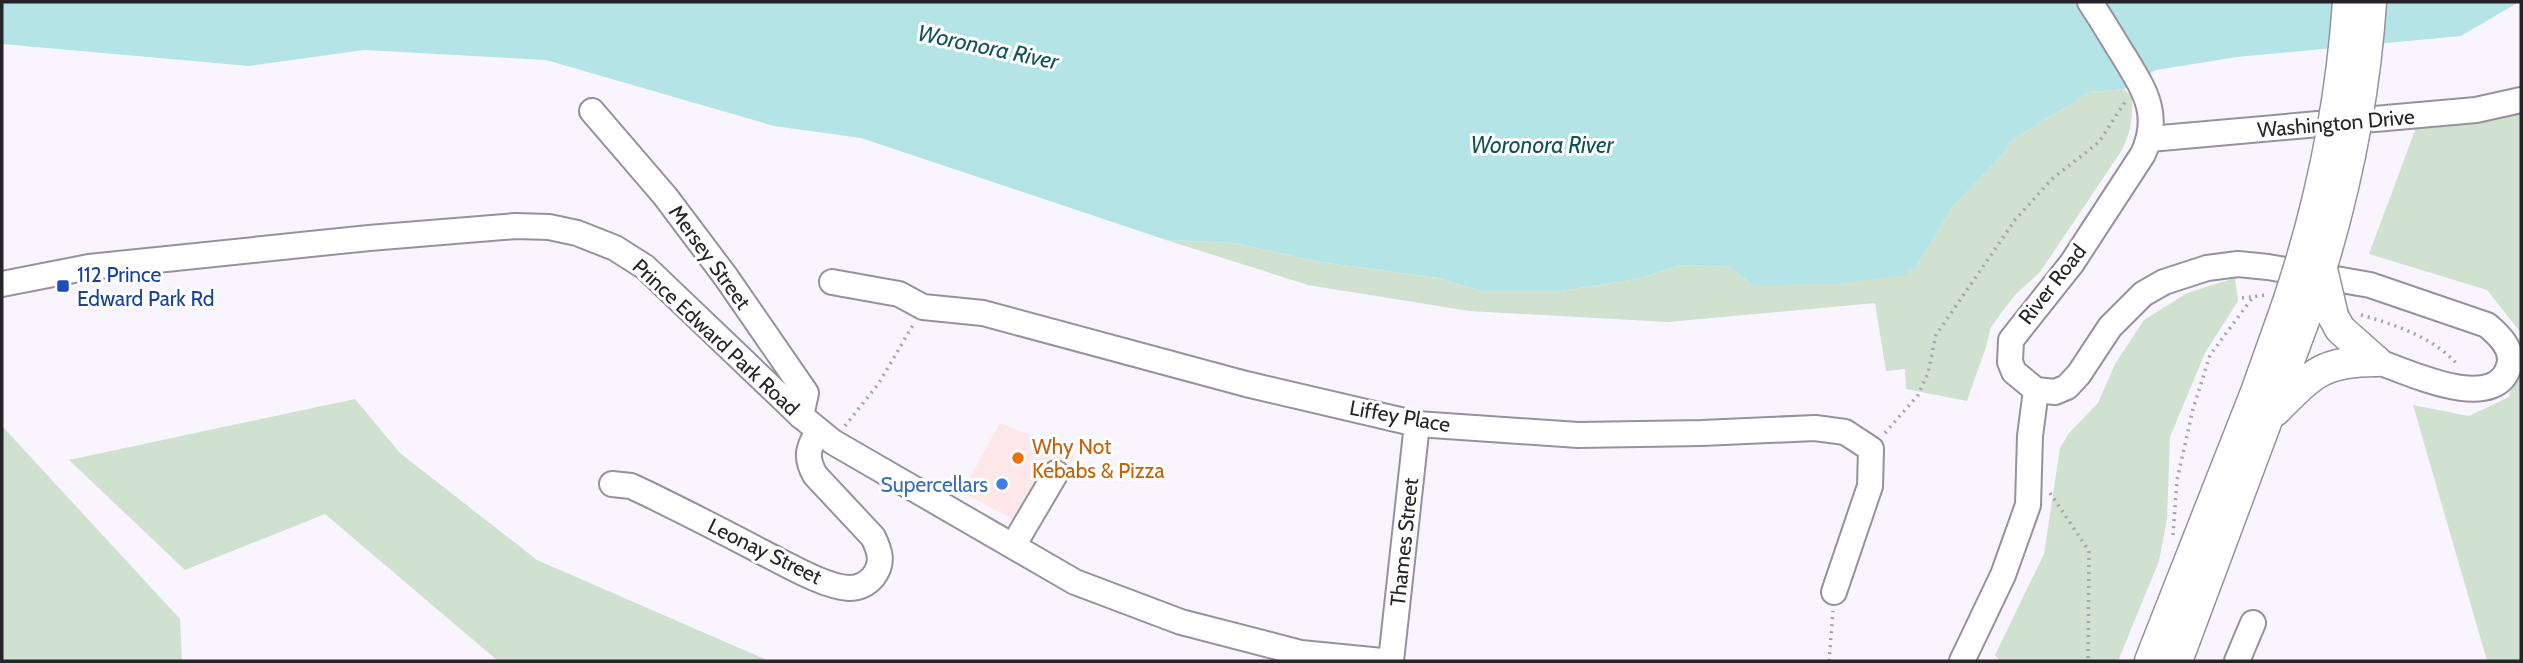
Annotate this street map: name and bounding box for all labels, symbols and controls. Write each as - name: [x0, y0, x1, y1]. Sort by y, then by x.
- water label: Woronora River: [915, 18, 1062, 76]
- street label: Washington Drive: [2256, 104, 2416, 142]
- water label: Woronora River: [1470, 131, 1615, 159]
- street label: Mersey Street: [664, 200, 756, 314]
- street label: River Road: [2013, 239, 2091, 329]
- street label: Prince Edward Park Road: [628, 253, 804, 421]
- place label: 112 Prince Edward Park Rd: [77, 262, 214, 311]
- marker: 112 Prince Edward Park Rd: [55, 278, 71, 294]
- street label: Liffey Place: [1348, 395, 1452, 437]
- place label: Why Not Kebabs & Pizza: [1032, 434, 1165, 483]
- marker: Why Not Kebabs & Pizza: [1010, 450, 1026, 466]
- place label: Supercellars: [881, 472, 988, 497]
- marker: Supercellars: [994, 476, 1010, 492]
- street label: Thames Street: [1385, 477, 1423, 607]
- street label: Leonay Street: [704, 513, 826, 589]

